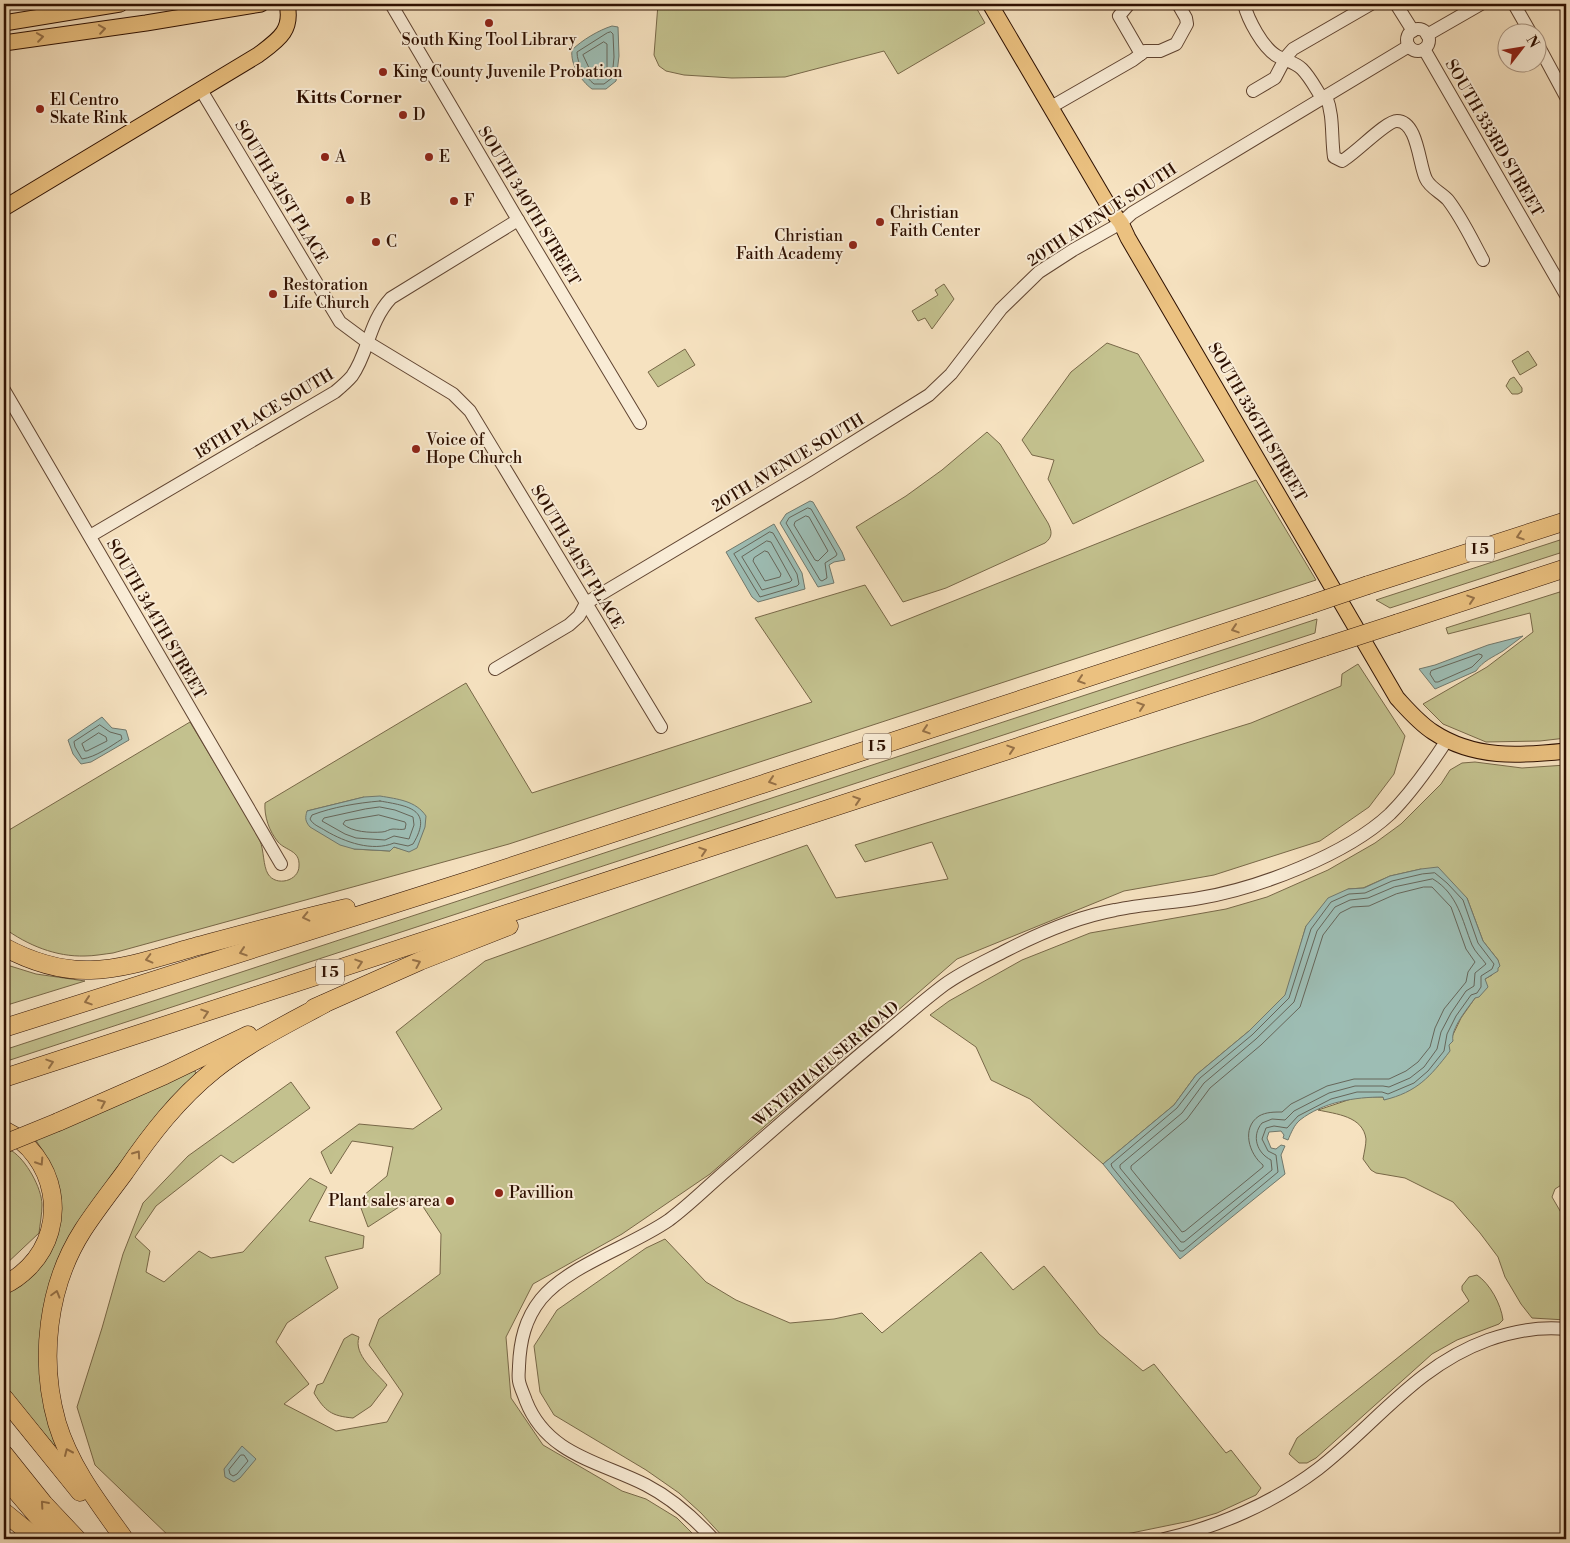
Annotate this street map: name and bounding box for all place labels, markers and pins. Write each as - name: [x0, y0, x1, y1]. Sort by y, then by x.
- marker: South King Tool Library: [483, 17, 495, 29]
- place label: South King Tool Library: [401, 30, 577, 50]
- place label: King County Juvenile Probation: [393, 62, 623, 82]
- marker: King County Juvenile Probation: [377, 66, 389, 78]
- place label: El Centro Skate Rink: [50, 90, 129, 128]
- marker: El Centro Skate Rink: [34, 103, 46, 115]
- place label: D: [413, 105, 425, 125]
- marker: D: [397, 109, 409, 121]
- place label: A: [334, 147, 347, 167]
- place label: E: [439, 147, 450, 167]
- marker: A: [319, 151, 331, 163]
- marker: E: [423, 151, 435, 163]
- place label: B: [359, 190, 371, 210]
- place label: F: [464, 191, 475, 211]
- marker: B: [344, 194, 356, 206]
- marker: F: [448, 195, 460, 207]
- place label: Christian Faith Center: [890, 203, 981, 241]
- marker: Christian Faith Center: [874, 216, 886, 228]
- place label: Christian Faith Academy: [736, 226, 843, 264]
- place label: C: [386, 232, 397, 252]
- marker: C: [370, 236, 382, 248]
- marker: Christian Faith Academy: [847, 239, 859, 251]
- place label: Restoration Life Church: [283, 275, 370, 313]
- marker: Restoration Life Church: [267, 288, 279, 300]
- place label: Voice of Hope Church: [425, 430, 523, 468]
- marker: Voice of Hope Church: [410, 443, 422, 455]
- place label: Pavillion: [509, 1183, 574, 1203]
- marker: Pavillion: [493, 1187, 505, 1199]
- place label: Plant sales area: [328, 1191, 441, 1211]
- marker: Plant sales area: [444, 1195, 456, 1207]

